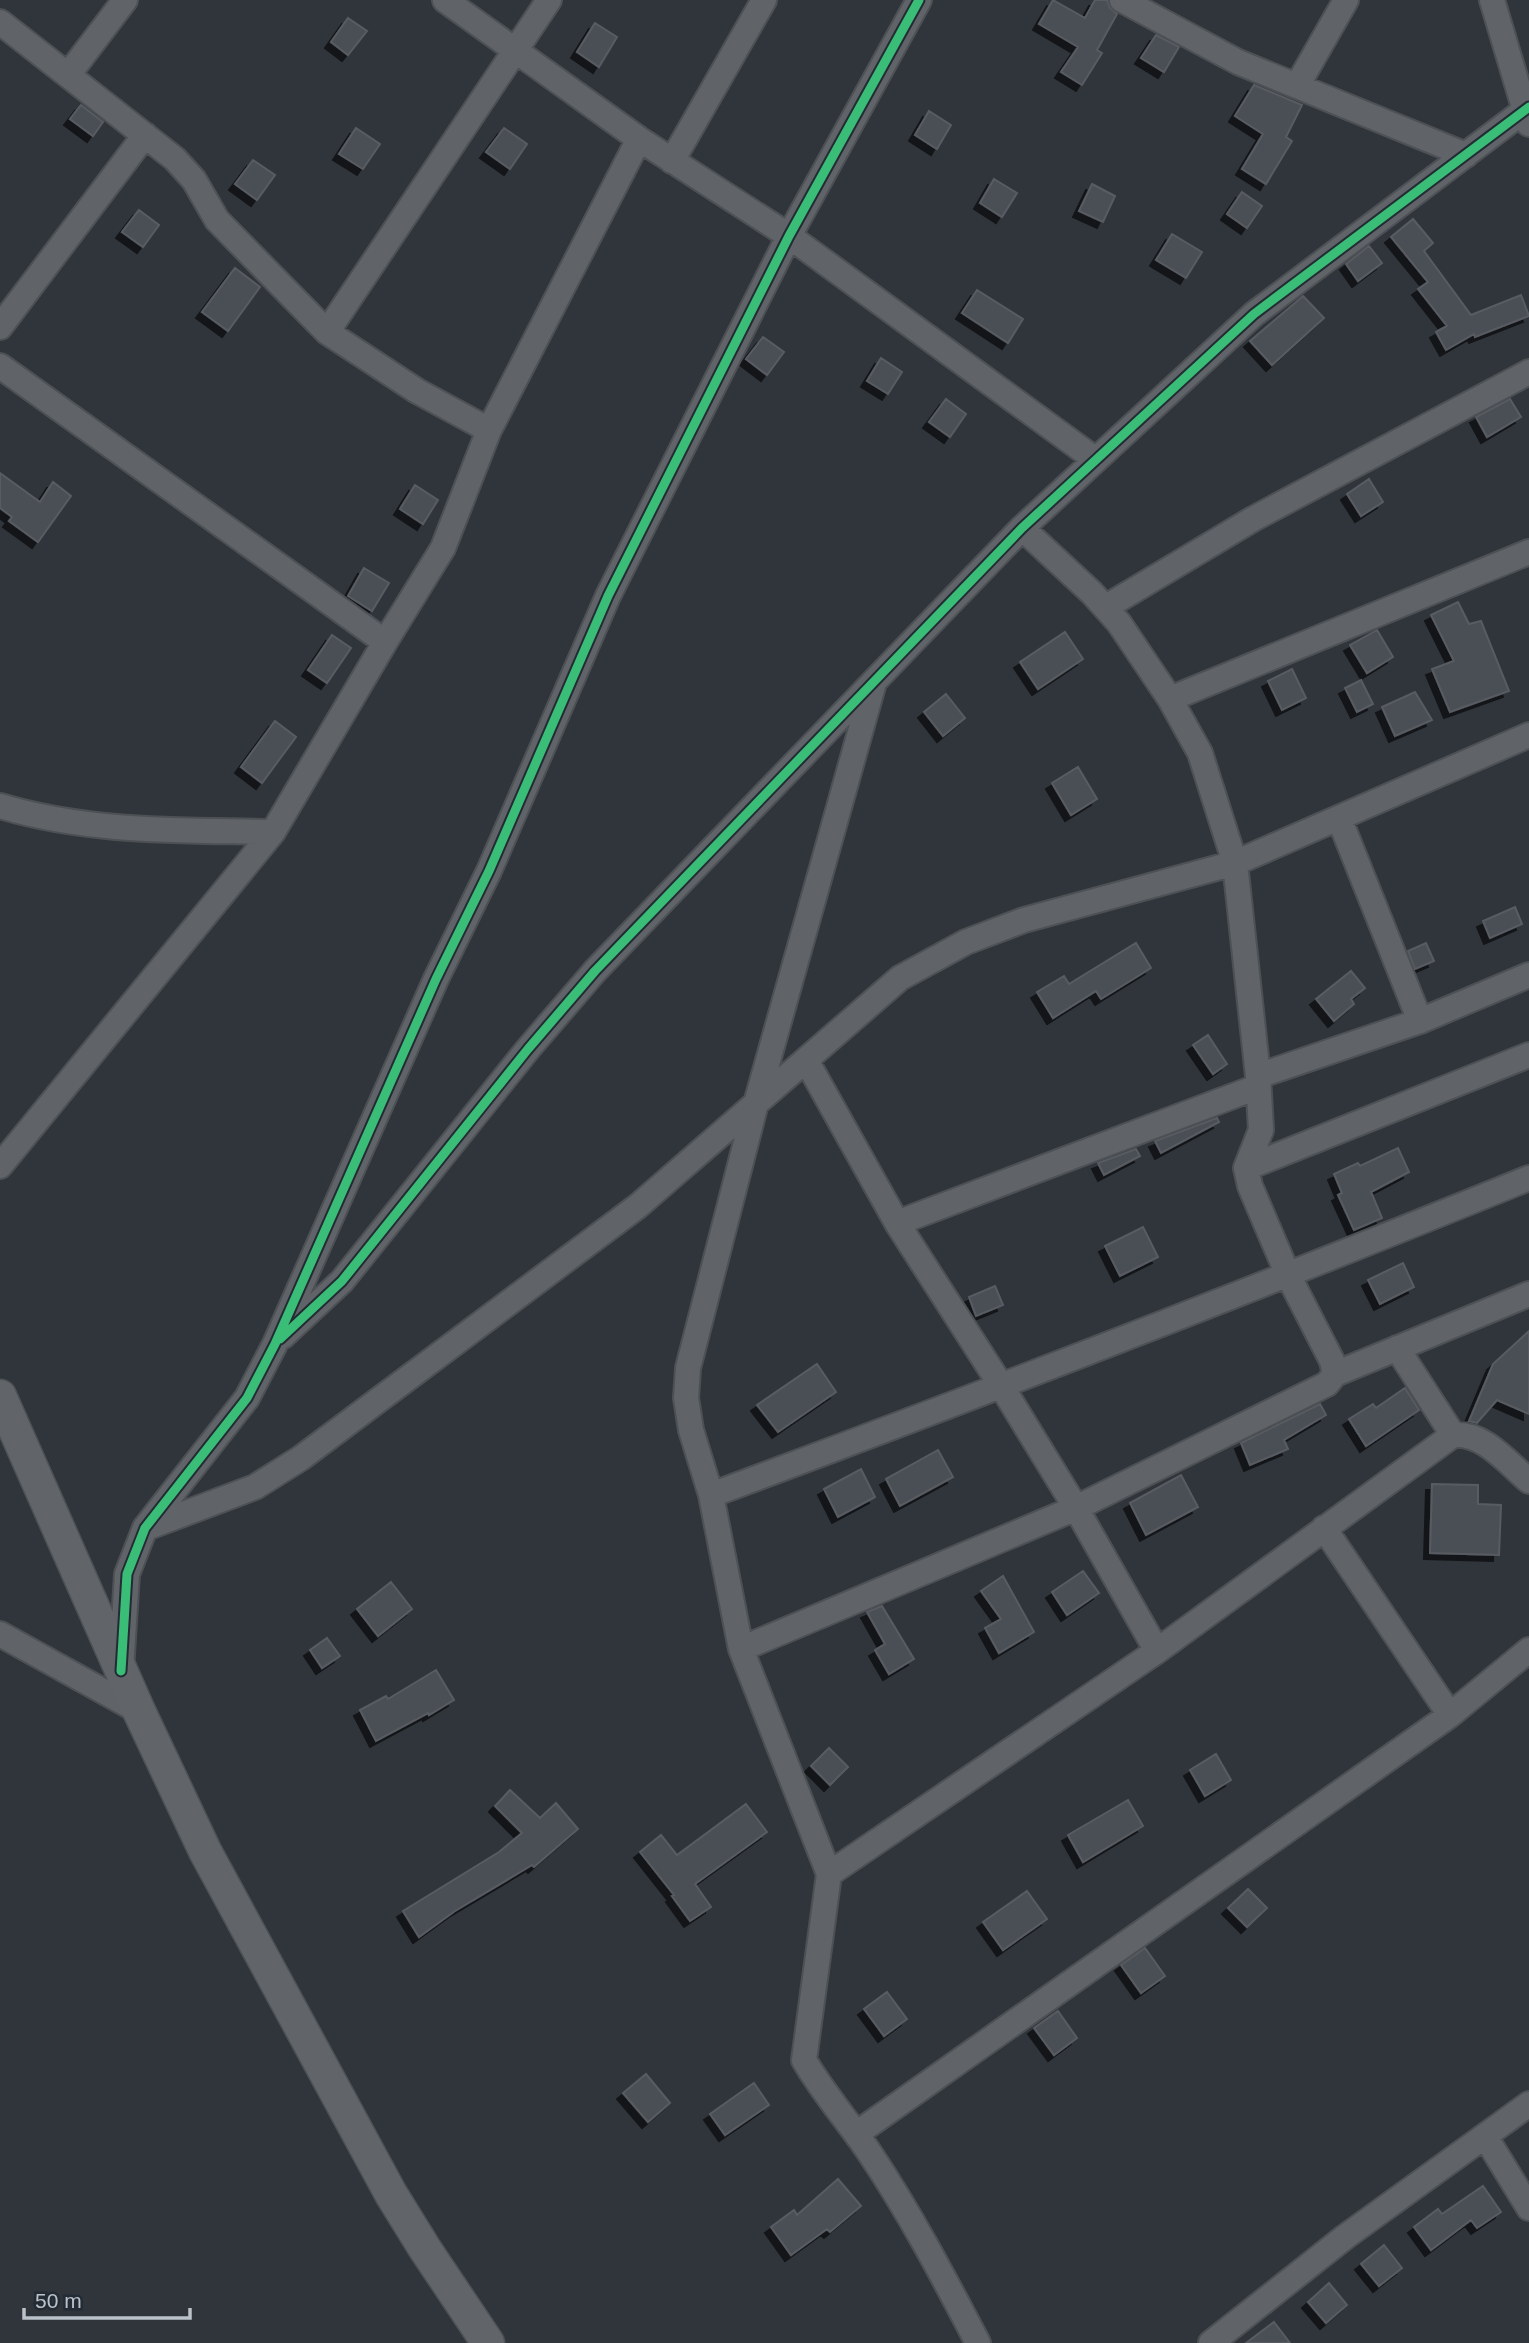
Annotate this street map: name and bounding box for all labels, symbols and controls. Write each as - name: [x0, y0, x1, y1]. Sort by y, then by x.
- scale bar: [24, 2276, 191, 2320]
- text: 50 m: [35, 2289, 82, 2312]

